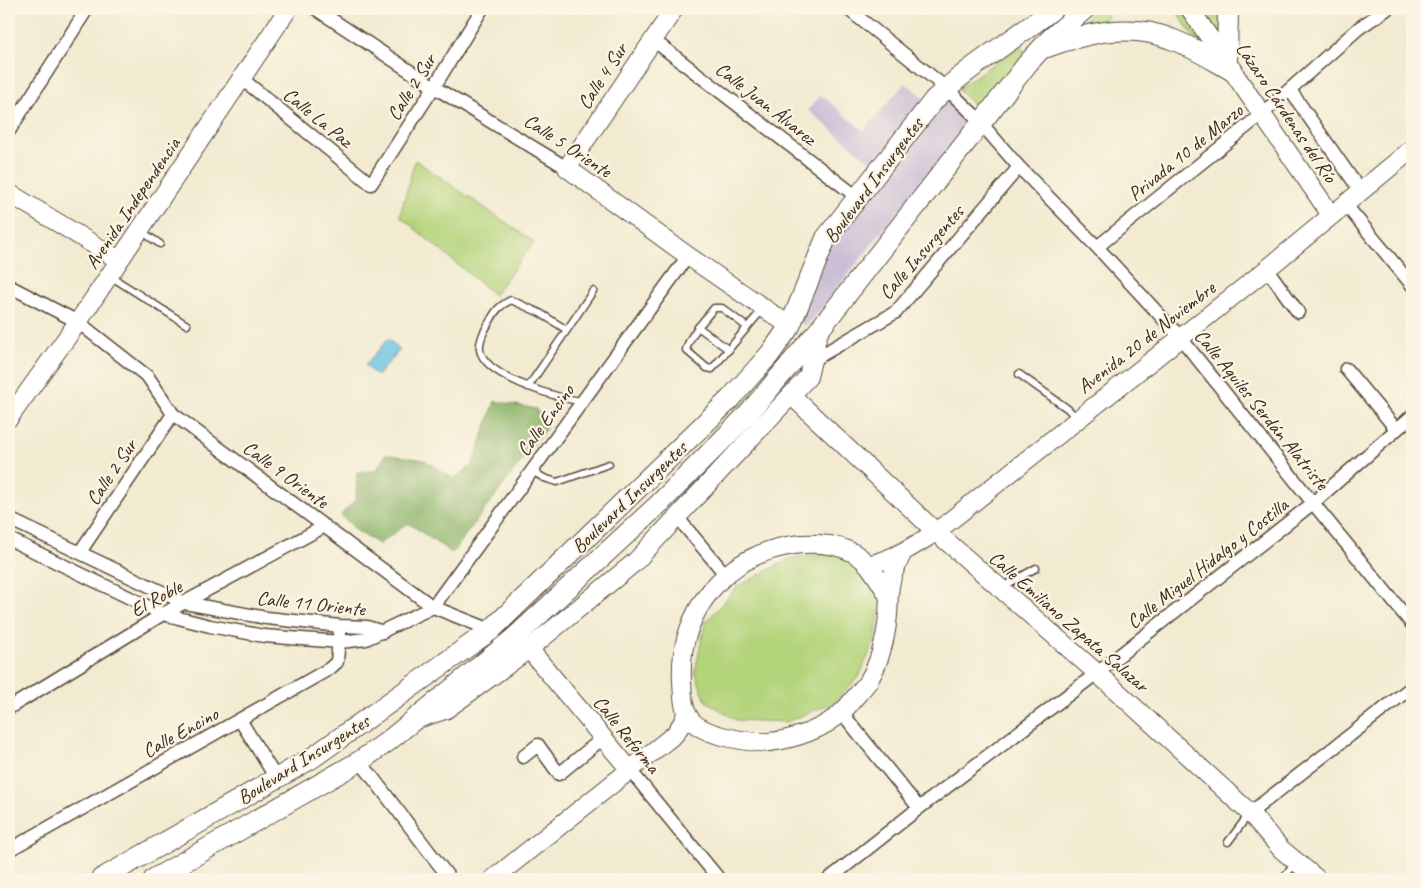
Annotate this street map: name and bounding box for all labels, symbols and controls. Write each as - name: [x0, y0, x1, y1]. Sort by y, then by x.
- street label: Calle 4 Sur: [572, 37, 634, 114]
- street label: Lázaro Cárdenas del Río: [1230, 37, 1343, 188]
- street label: Calle 2 Sur: [381, 48, 443, 125]
- street label: Calle Juan Álvarez: [710, 56, 823, 152]
- street label: Calle La Paz: [278, 82, 359, 155]
- street label: Privada 10 de Marzo: [1123, 98, 1249, 206]
- street label: Calle 5 Oriente: [519, 108, 618, 184]
- street label: Boulevard Insurgentes: [818, 111, 930, 248]
- street label: Avenida Independencia: [79, 131, 187, 274]
- street label: Calle Insurgentes: [873, 198, 971, 305]
- street label: Avenida 20 de Noviembre: [1072, 275, 1221, 399]
- street label: Calle Aquiles Serdán Alatriste: [1189, 324, 1335, 496]
- street label: Calle Encino: [511, 379, 580, 461]
- street label: Calle 2 Sur: [80, 433, 143, 510]
- street label: Boulevard Insurgentes: [566, 434, 694, 559]
- street label: Calle 9 Oriente: [238, 435, 335, 515]
- street label: Calle Miguel Hidalgo y Costilla: [1122, 491, 1295, 634]
- street label: Calle Emiliano Zapata Salazar: [984, 545, 1155, 699]
- street label: El Roble: [126, 573, 188, 623]
- street label: Calle 11 Oriente: [256, 585, 368, 622]
- street label: Calle Reforma: [588, 690, 667, 780]
- street label: Calle Encino: [138, 701, 223, 763]
- street label: Boulevard Insurgentes: [233, 708, 376, 810]

